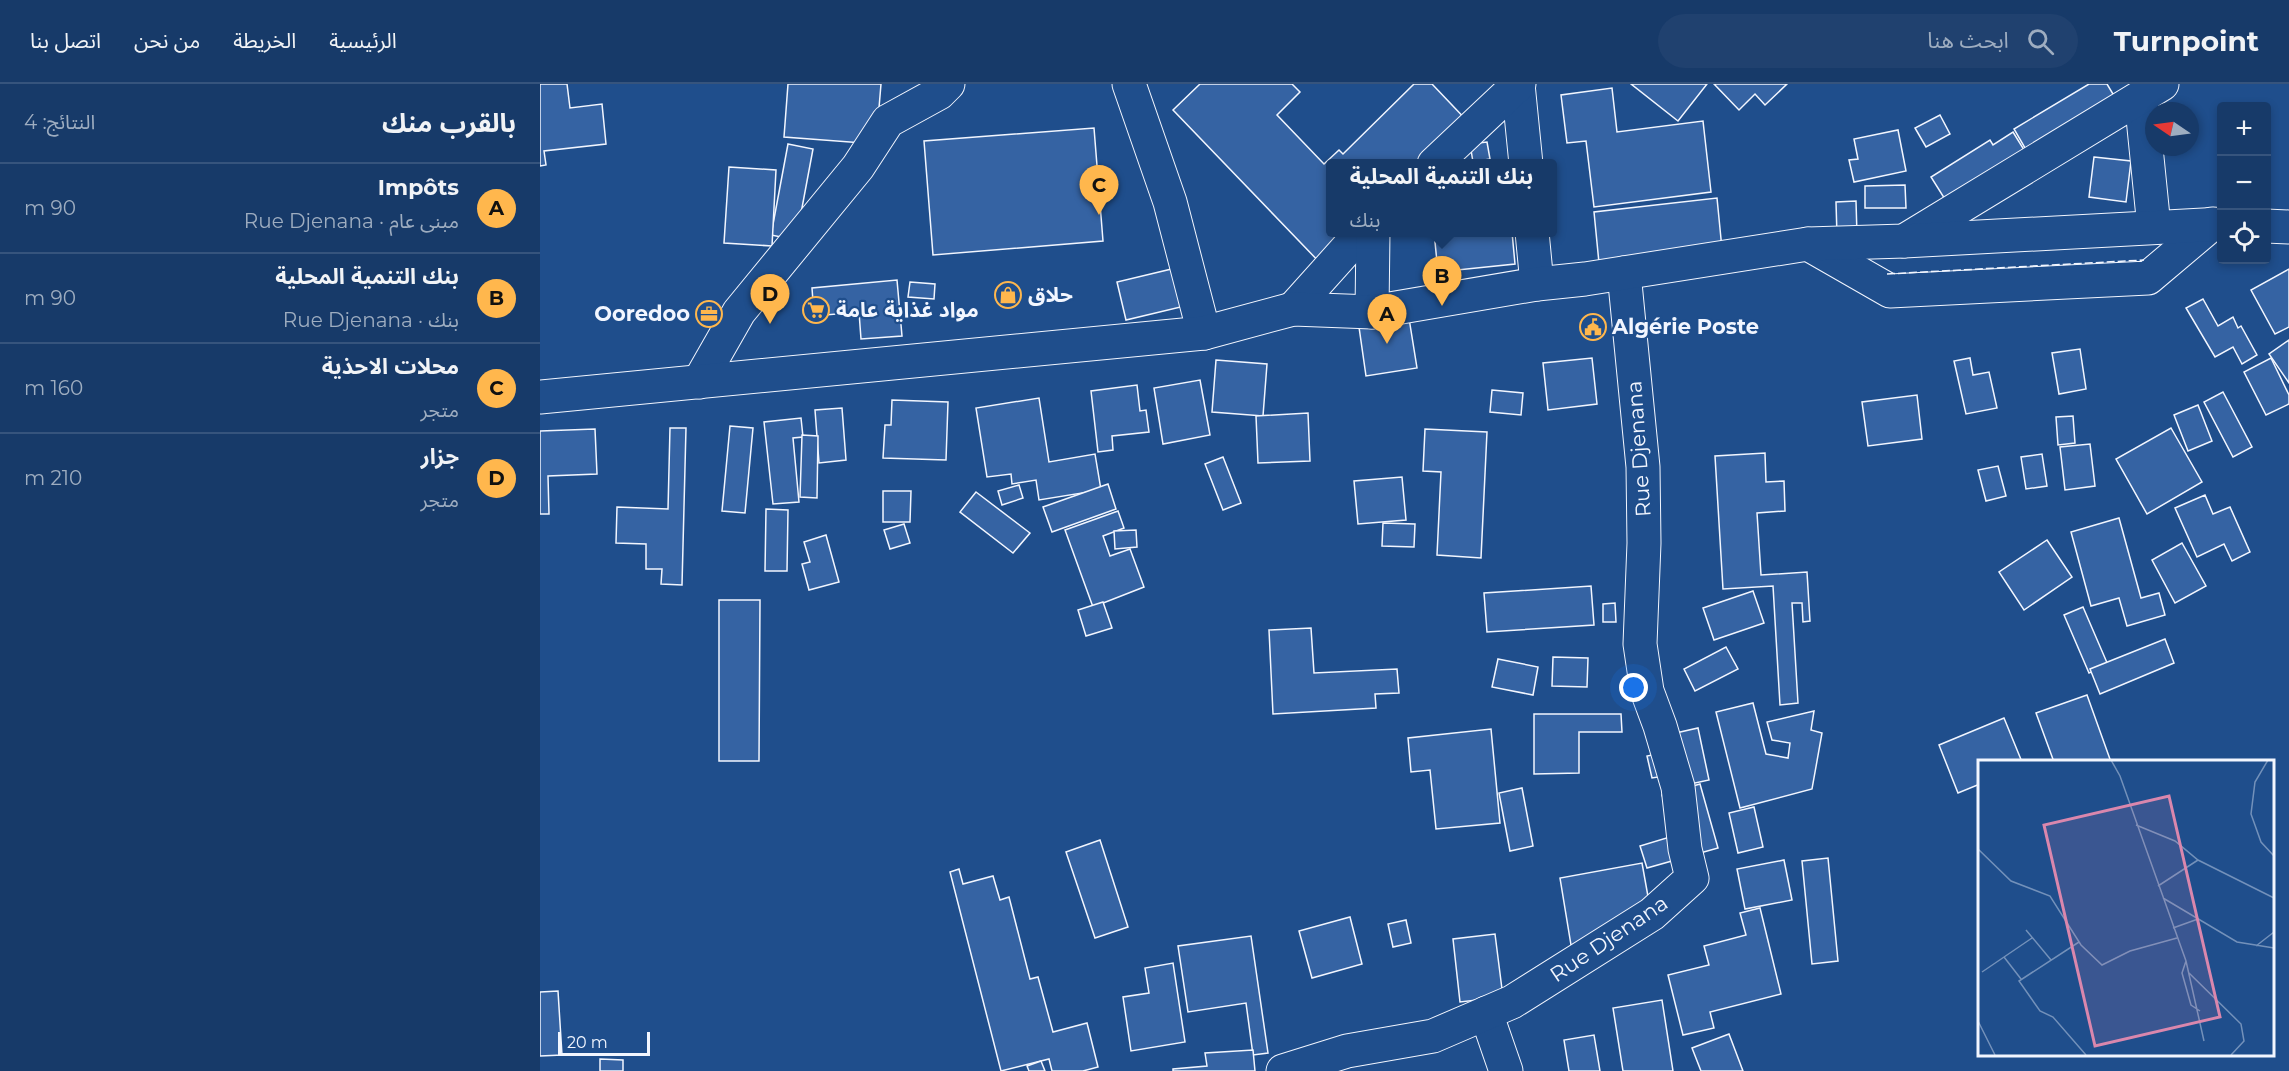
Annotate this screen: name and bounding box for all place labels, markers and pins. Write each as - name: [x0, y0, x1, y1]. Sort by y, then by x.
- pin: C: [1080, 166, 1118, 215]
- pin: B: [1422, 256, 1462, 306]
- pin: D: [750, 274, 790, 324]
- shop icon: حلاق: [993, 280, 1023, 310]
- place label: حلاق: [1028, 282, 1073, 307]
- pin: A: [1368, 294, 1406, 344]
- supermarket icon: مواد غذاية عامة: [801, 295, 831, 325]
- place label: مواد غذاية عامة: [836, 297, 979, 322]
- office icon: Ooredoo: [694, 299, 724, 329]
- place label: Ooredoo: [594, 301, 690, 326]
- public building icon: Algérie Poste: [1578, 312, 1608, 342]
- place label: Algérie Poste: [1611, 314, 1759, 339]

